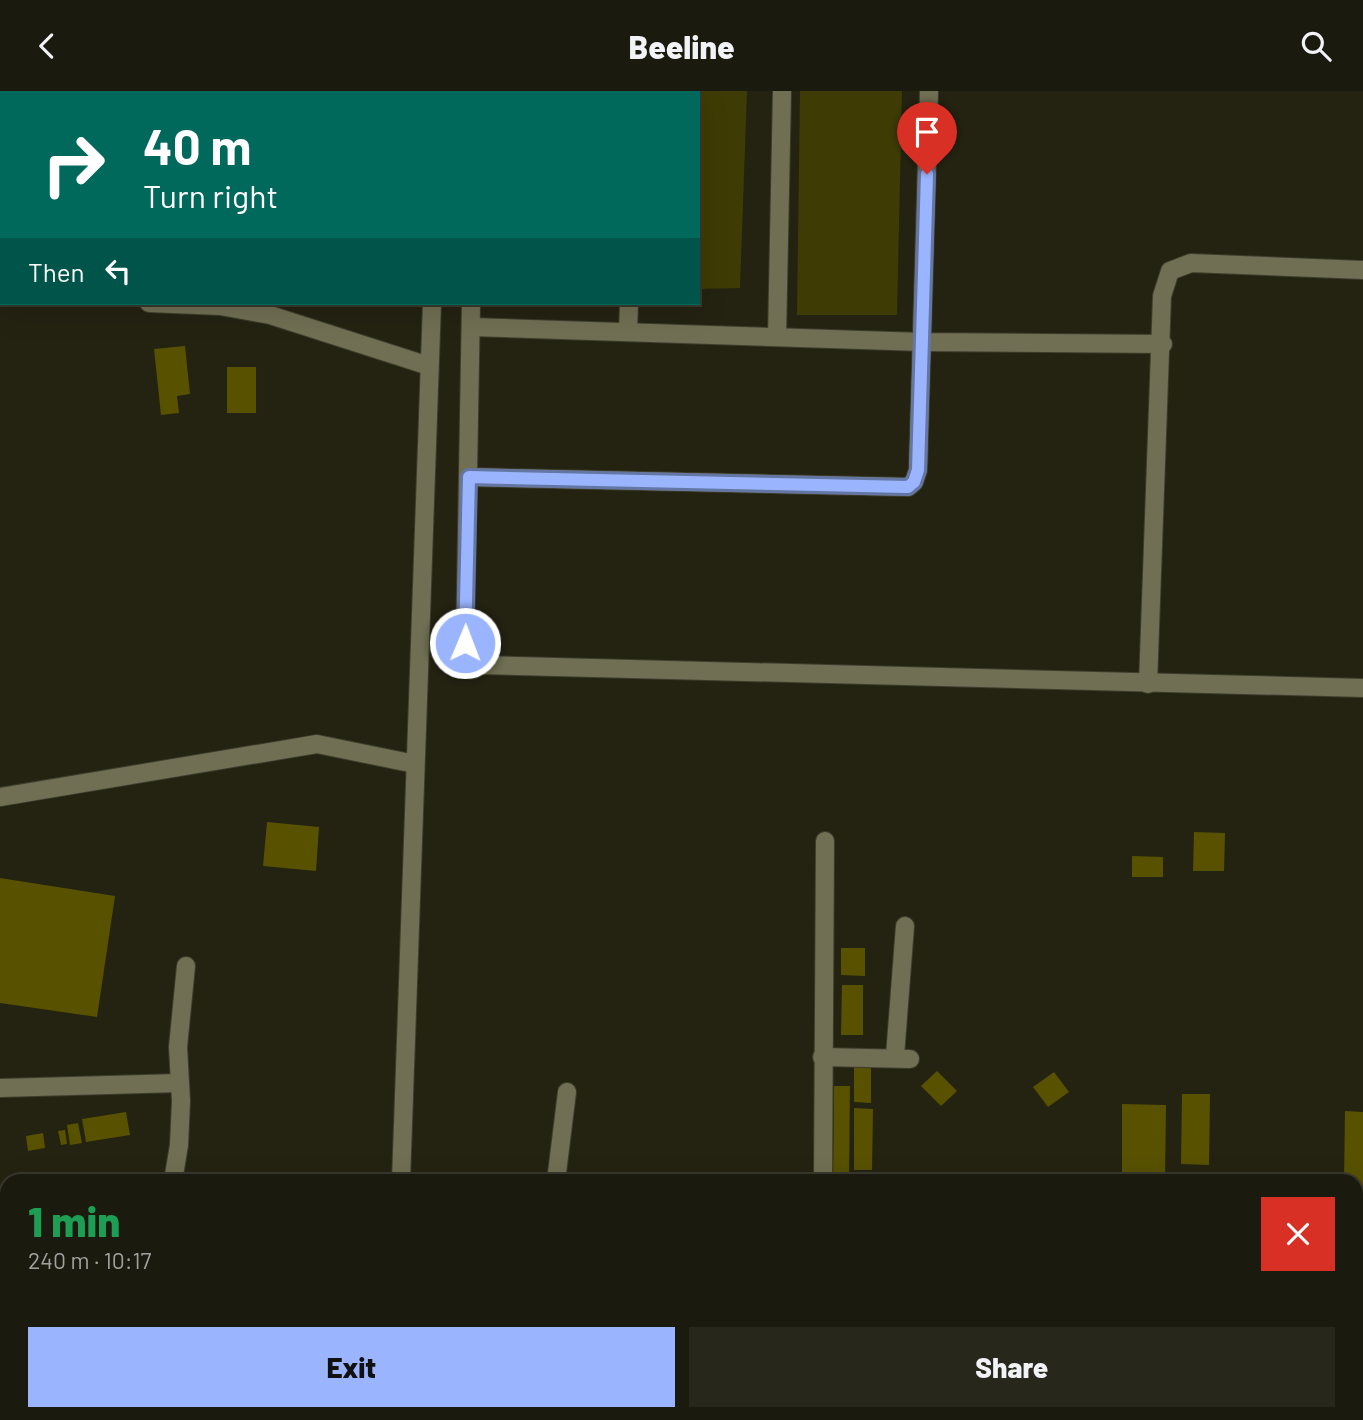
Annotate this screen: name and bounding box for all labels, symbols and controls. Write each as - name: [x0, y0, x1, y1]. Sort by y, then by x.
- icon: back: [28, 27, 66, 65]
- text: Beeline: [628, 27, 735, 65]
- icon: search: [1297, 27, 1335, 65]
- pin: [897, 102, 957, 174]
- icon: arrive: [908, 113, 946, 151]
- text: 40 m: [143, 116, 251, 175]
- icon: right: [28, 119, 119, 210]
- text: Turn right: [143, 176, 278, 214]
- icon: left: [99, 252, 137, 290]
- text: Then: [28, 256, 85, 287]
- position arrow: [428, 606, 502, 680]
- text: 1 min: [28, 1195, 120, 1245]
- button: close: [1261, 1197, 1335, 1271]
- text: 240 m · 10:17: [28, 1246, 151, 1274]
- button: Exit: [28, 1327, 675, 1407]
- button: Share: [689, 1327, 1335, 1407]

